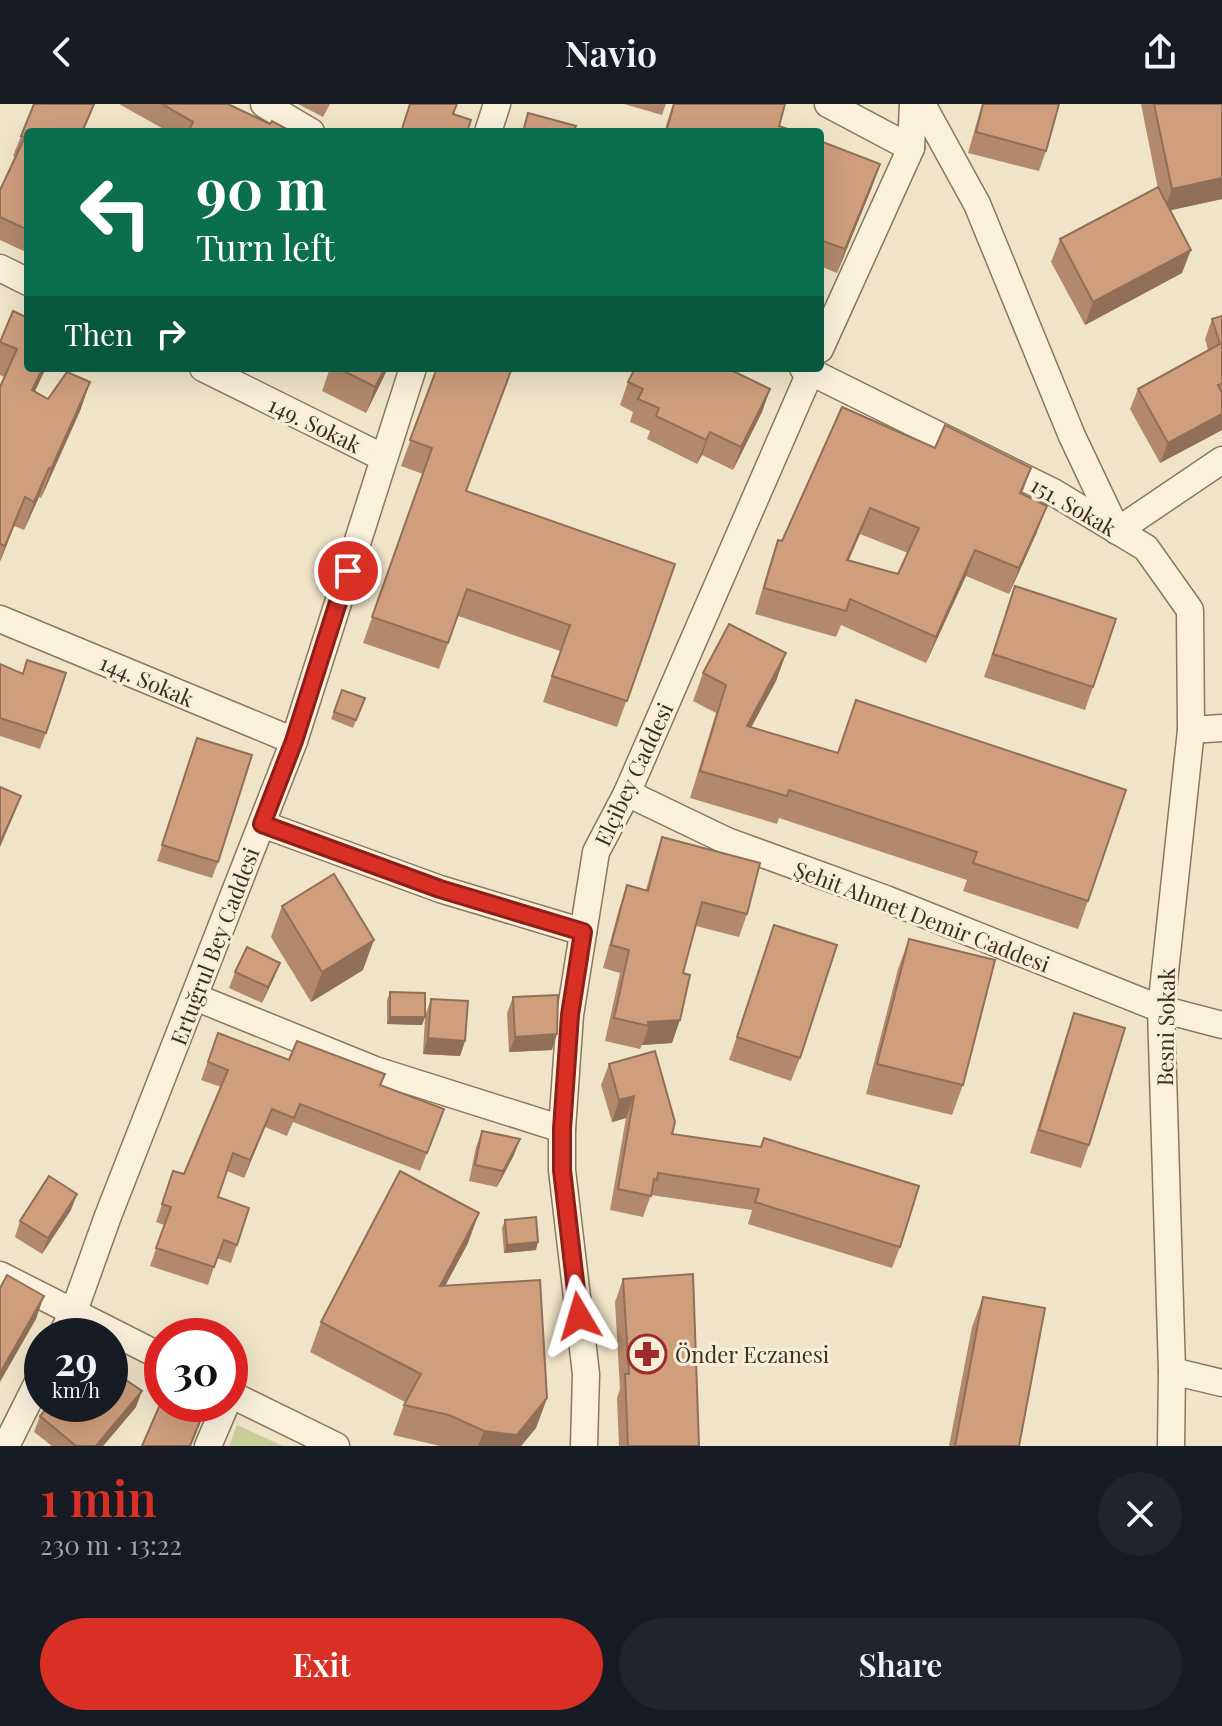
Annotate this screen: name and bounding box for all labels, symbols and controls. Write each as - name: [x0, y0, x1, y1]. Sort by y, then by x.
- text: Navio: [565, 28, 657, 76]
- icon: back: [40, 30, 84, 74]
- icon: share: [1138, 30, 1182, 74]
- text: 90 m: [196, 150, 327, 225]
- icon: left: [64, 160, 168, 264]
- text: Turn left: [196, 222, 335, 270]
- icon: right: [149, 312, 193, 356]
- text: Then: [64, 314, 133, 354]
- street label: 149. Sokak: [264, 389, 366, 459]
- street label: 151. Sokak: [1025, 469, 1123, 543]
- pin: [314, 537, 382, 605]
- icon: arrive: [326, 549, 370, 593]
- street label: 144. Sokak: [95, 647, 199, 713]
- street label: Elçibey Caddesi: [587, 697, 679, 851]
- street label: Ertuğrul Bey Caddesi: [162, 843, 266, 1049]
- street label: Şehit Ahmet Demir Caddesi: [790, 853, 1054, 979]
- street label: Besni Sokak: [1149, 968, 1181, 1086]
- position arrow: [537, 1274, 621, 1358]
- speed limit sign: 30: [144, 1318, 248, 1422]
- text: 29: [54, 1333, 98, 1386]
- pharmacy icon: Önder Eczanesi: [626, 1333, 668, 1375]
- place label: Önder Eczanesi: [675, 1339, 829, 1369]
- text: km/h: [52, 1376, 100, 1403]
- text: 1 min: [40, 1465, 157, 1529]
- button: close: [1098, 1472, 1182, 1556]
- text: 230 m · 13:22: [40, 1527, 182, 1562]
- button: Exit: [40, 1618, 603, 1710]
- button: Share: [619, 1618, 1182, 1710]

